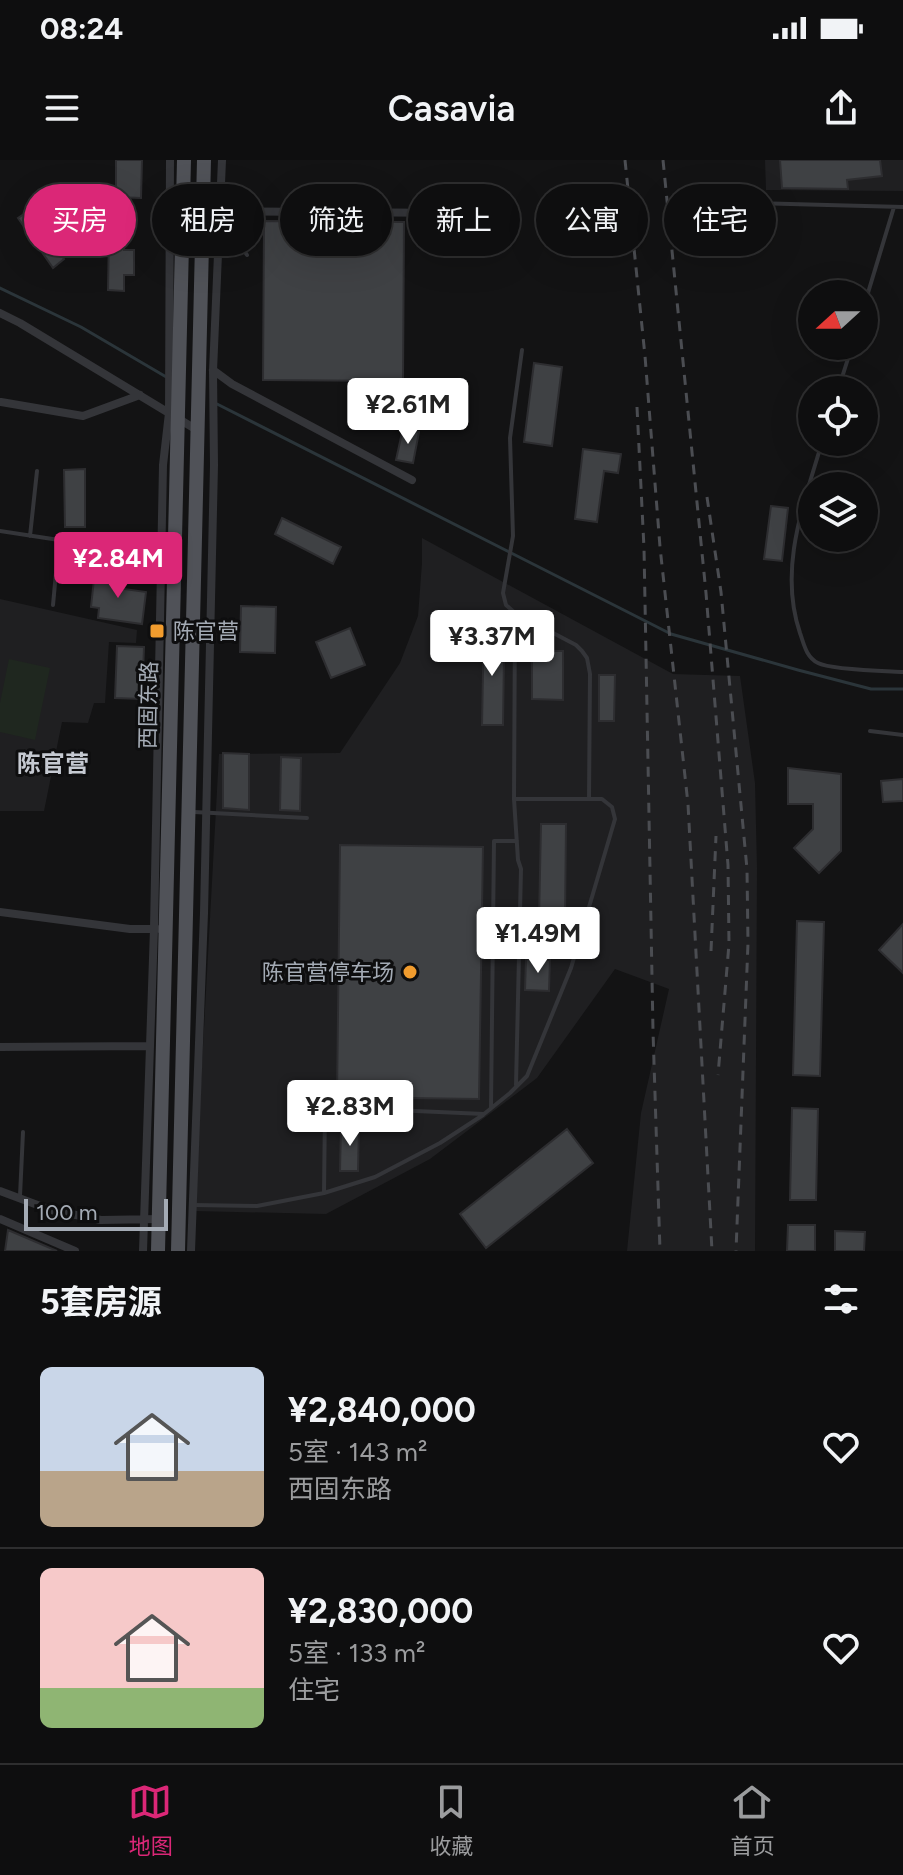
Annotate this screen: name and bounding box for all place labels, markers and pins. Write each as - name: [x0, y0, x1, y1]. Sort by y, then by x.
- pin: ¥2.61M: [343, 378, 473, 446]
- pin: ¥2.84M: [53, 532, 183, 600]
- pin: ¥3.37M: [427, 610, 557, 678]
- place label: 陈官营: [173, 618, 239, 645]
- marker: 陈官营: [148, 622, 166, 640]
- pin: ¥1.49M: [473, 907, 603, 975]
- place label: 陈官营停车场: [262, 959, 394, 986]
- marker: 陈官营停车场: [401, 963, 419, 981]
- pin: ¥2.83M: [285, 1080, 415, 1148]

